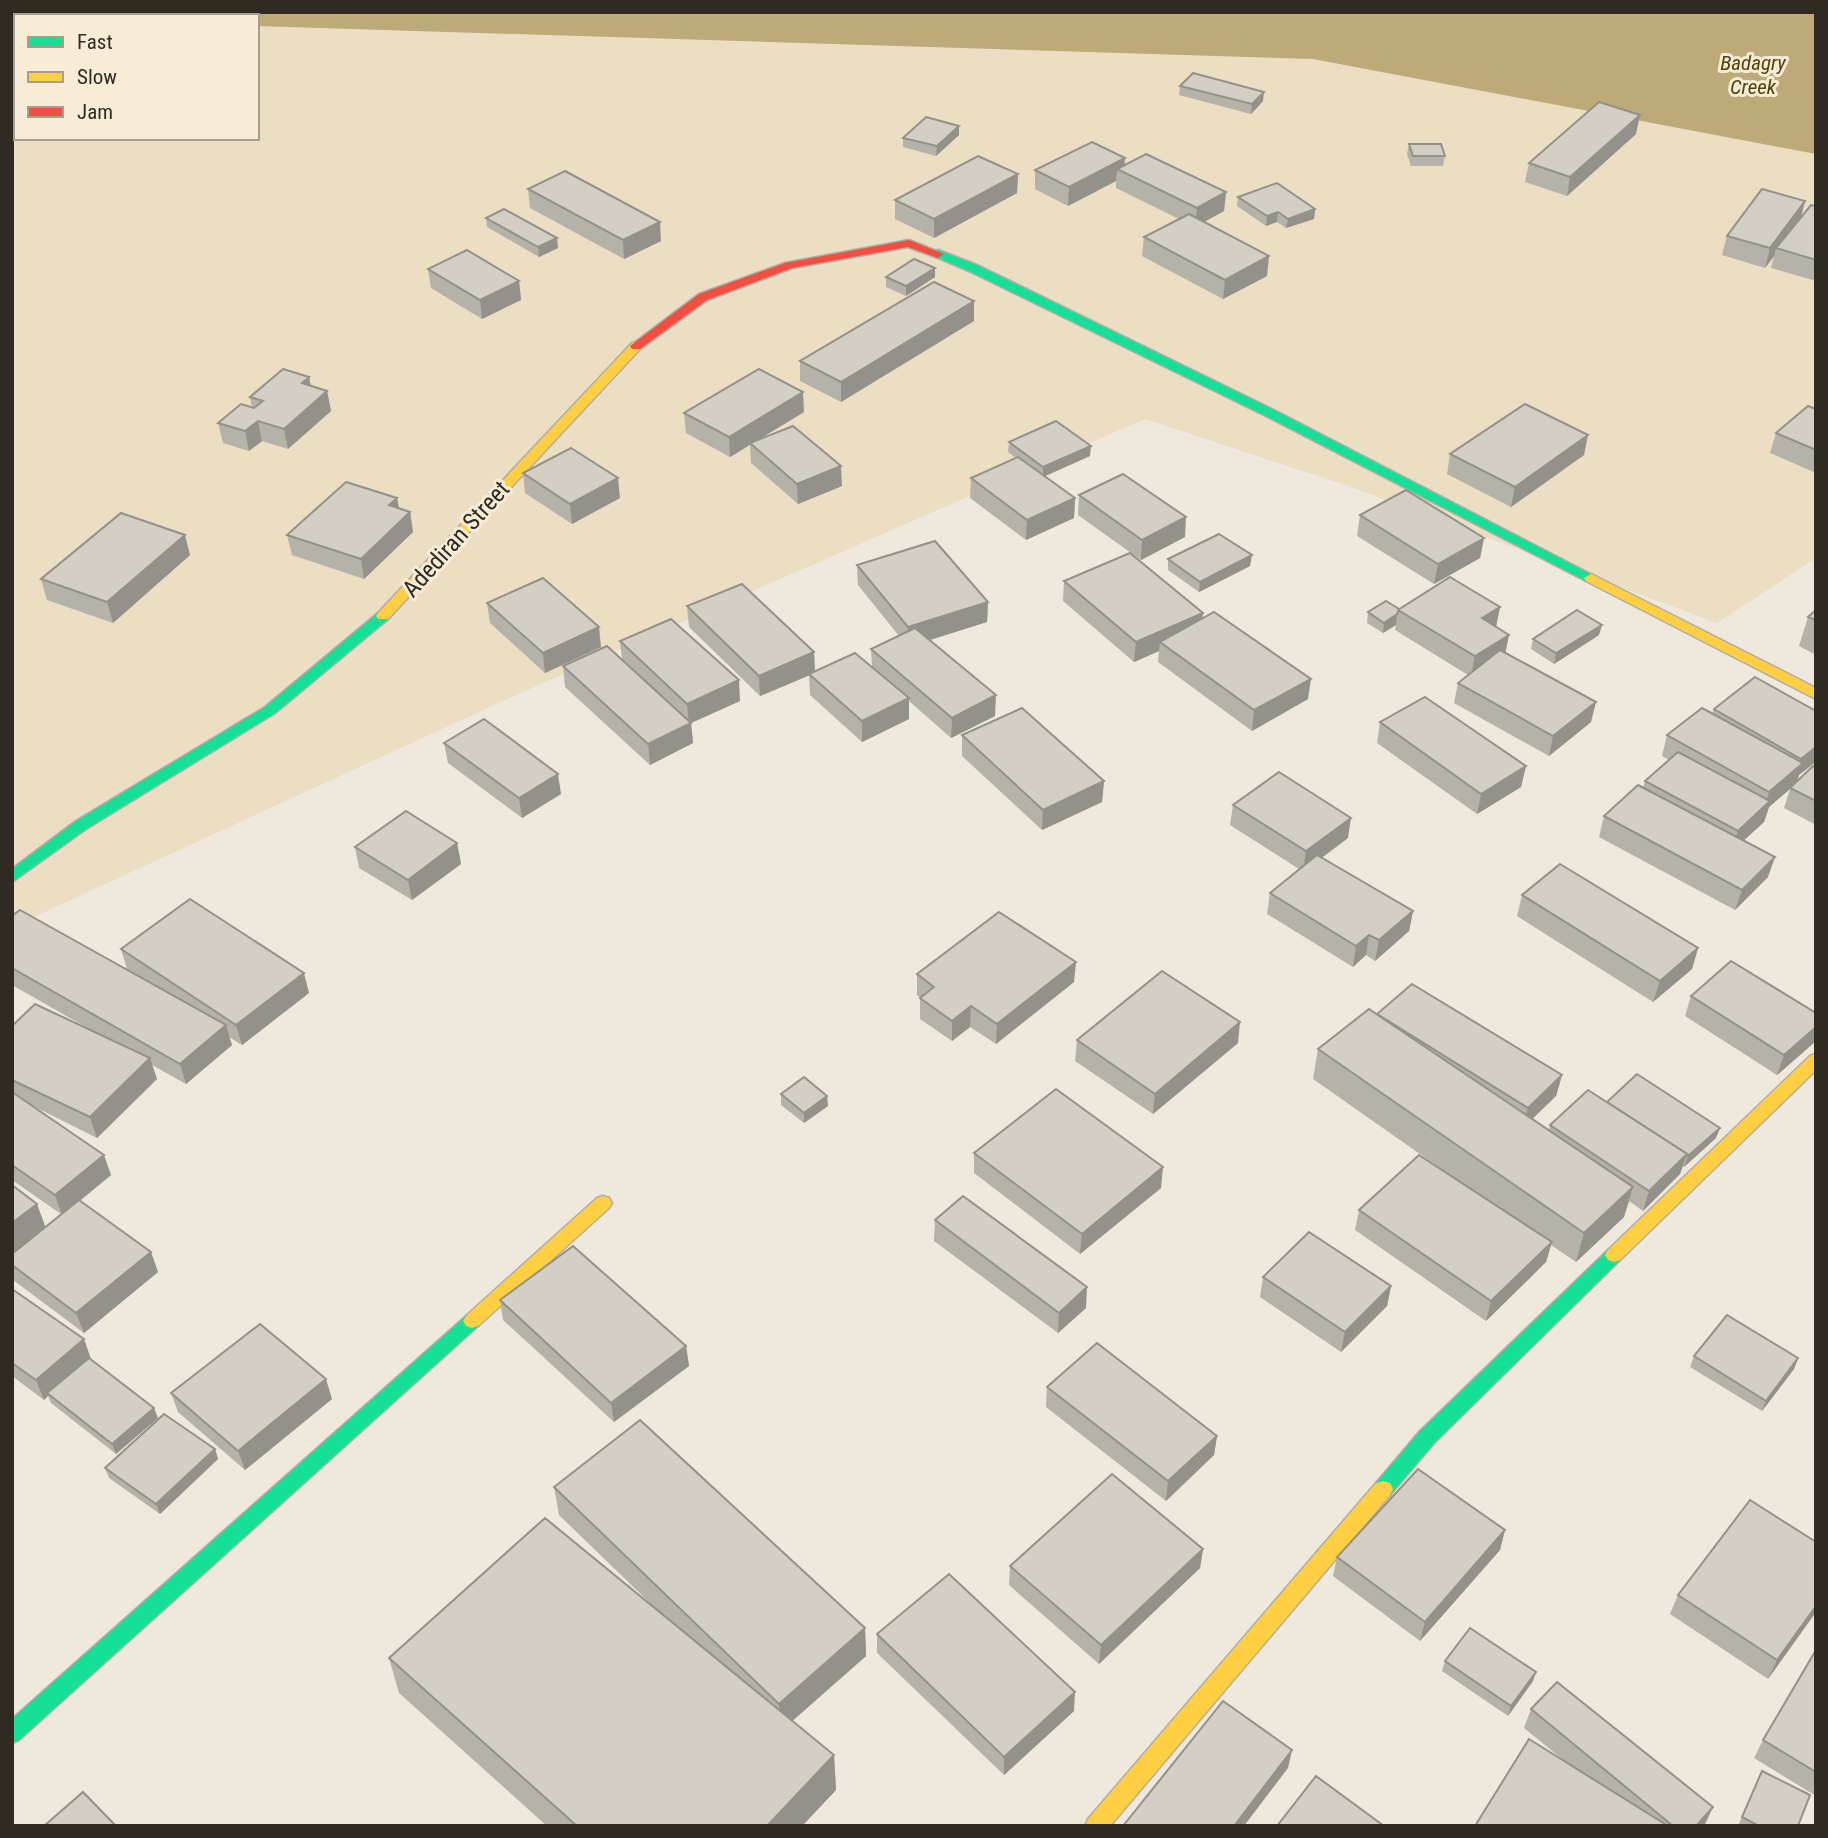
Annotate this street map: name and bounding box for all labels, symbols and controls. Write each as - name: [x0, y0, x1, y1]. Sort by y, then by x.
- legend: [14, 14, 259, 140]
- text: Fast: [77, 30, 113, 54]
- water label: Badagry Creek: [1720, 51, 1786, 99]
- text: Slow: [77, 65, 117, 89]
- text: Jam: [77, 100, 113, 124]
- street label: Adediran Street: [397, 475, 515, 603]

